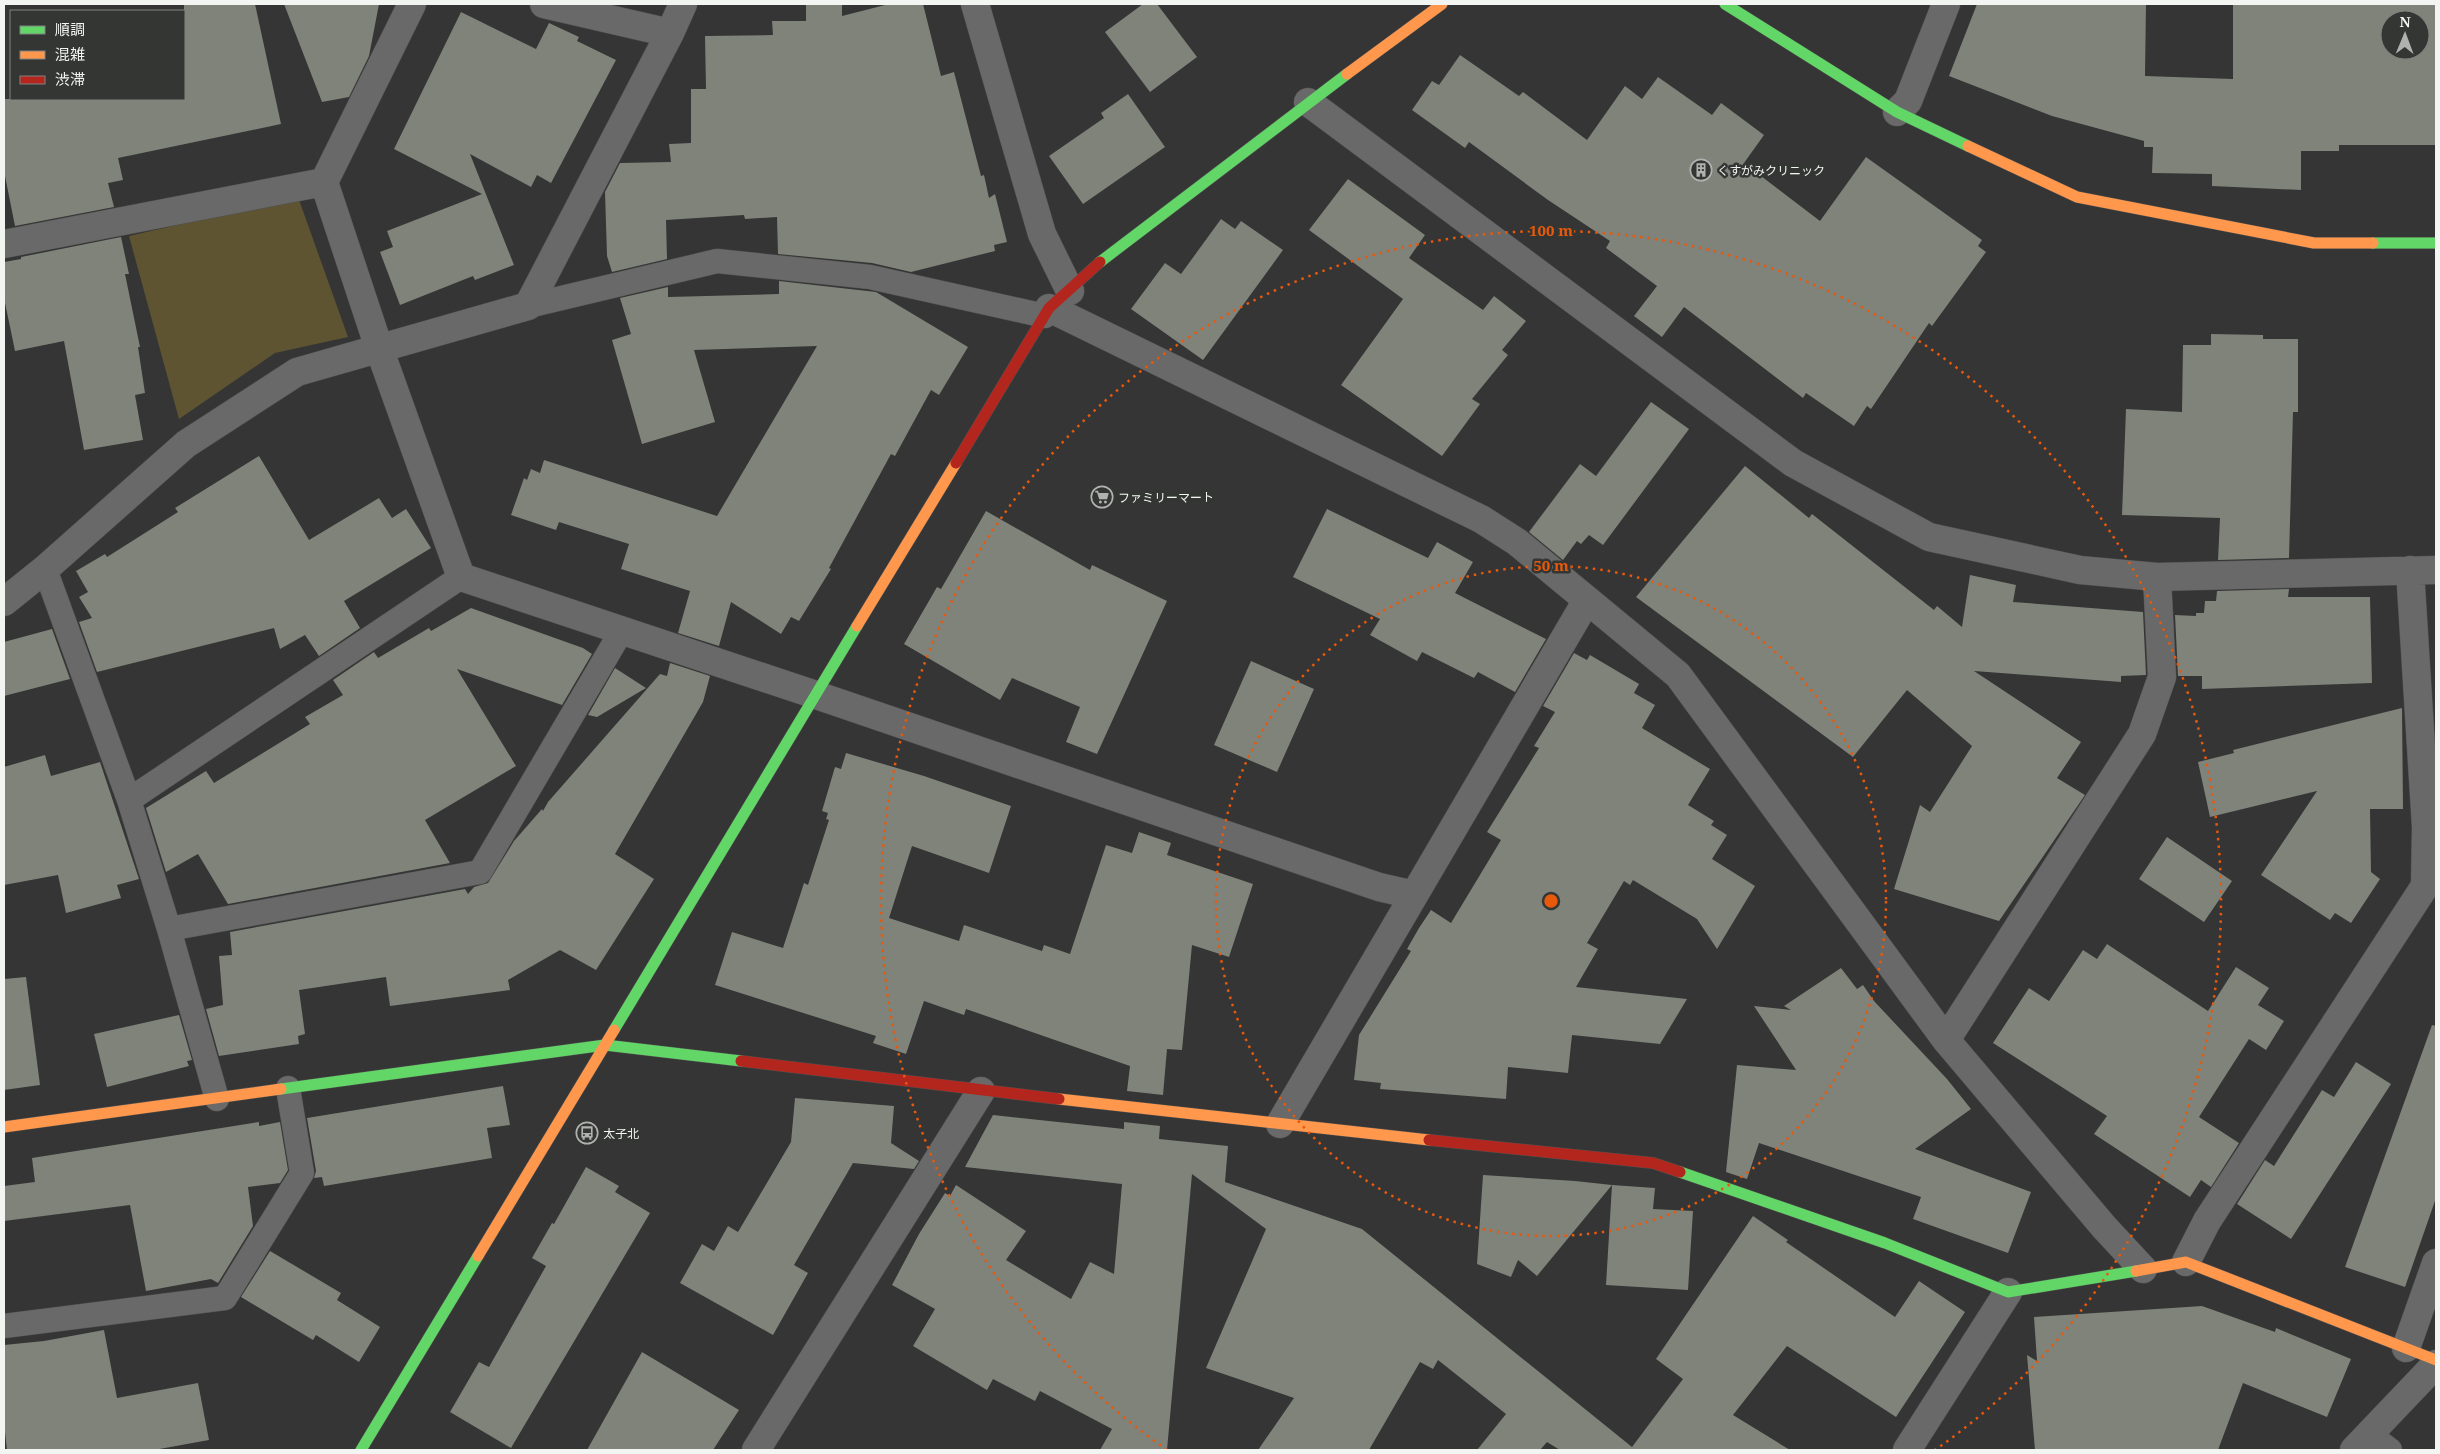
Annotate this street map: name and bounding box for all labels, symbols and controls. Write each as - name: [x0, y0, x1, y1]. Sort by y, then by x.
- legend: [10, 10, 185, 100]
- north arrow: [2380, 10, 2430, 60]
- text: N: [2400, 12, 2411, 31]
- text: 順調: [55, 19, 85, 39]
- text: 混雑: [55, 44, 85, 64]
- text: 渋滞: [55, 69, 85, 89]
- building icon: くすがみクリニック: [1689, 158, 1713, 182]
- place label: くすがみクリニック: [1717, 162, 1825, 179]
- text: 100 m: [1529, 220, 1573, 240]
- supermarket icon: ファミリーマート: [1090, 485, 1114, 509]
- place label: ファミリーマート: [1118, 489, 1214, 506]
- text: 50 m: [1533, 555, 1569, 575]
- centre of rings: [1542, 892, 1560, 910]
- bus stop icon: 太子北: [575, 1121, 599, 1145]
- place label: 太子北: [603, 1125, 639, 1142]

